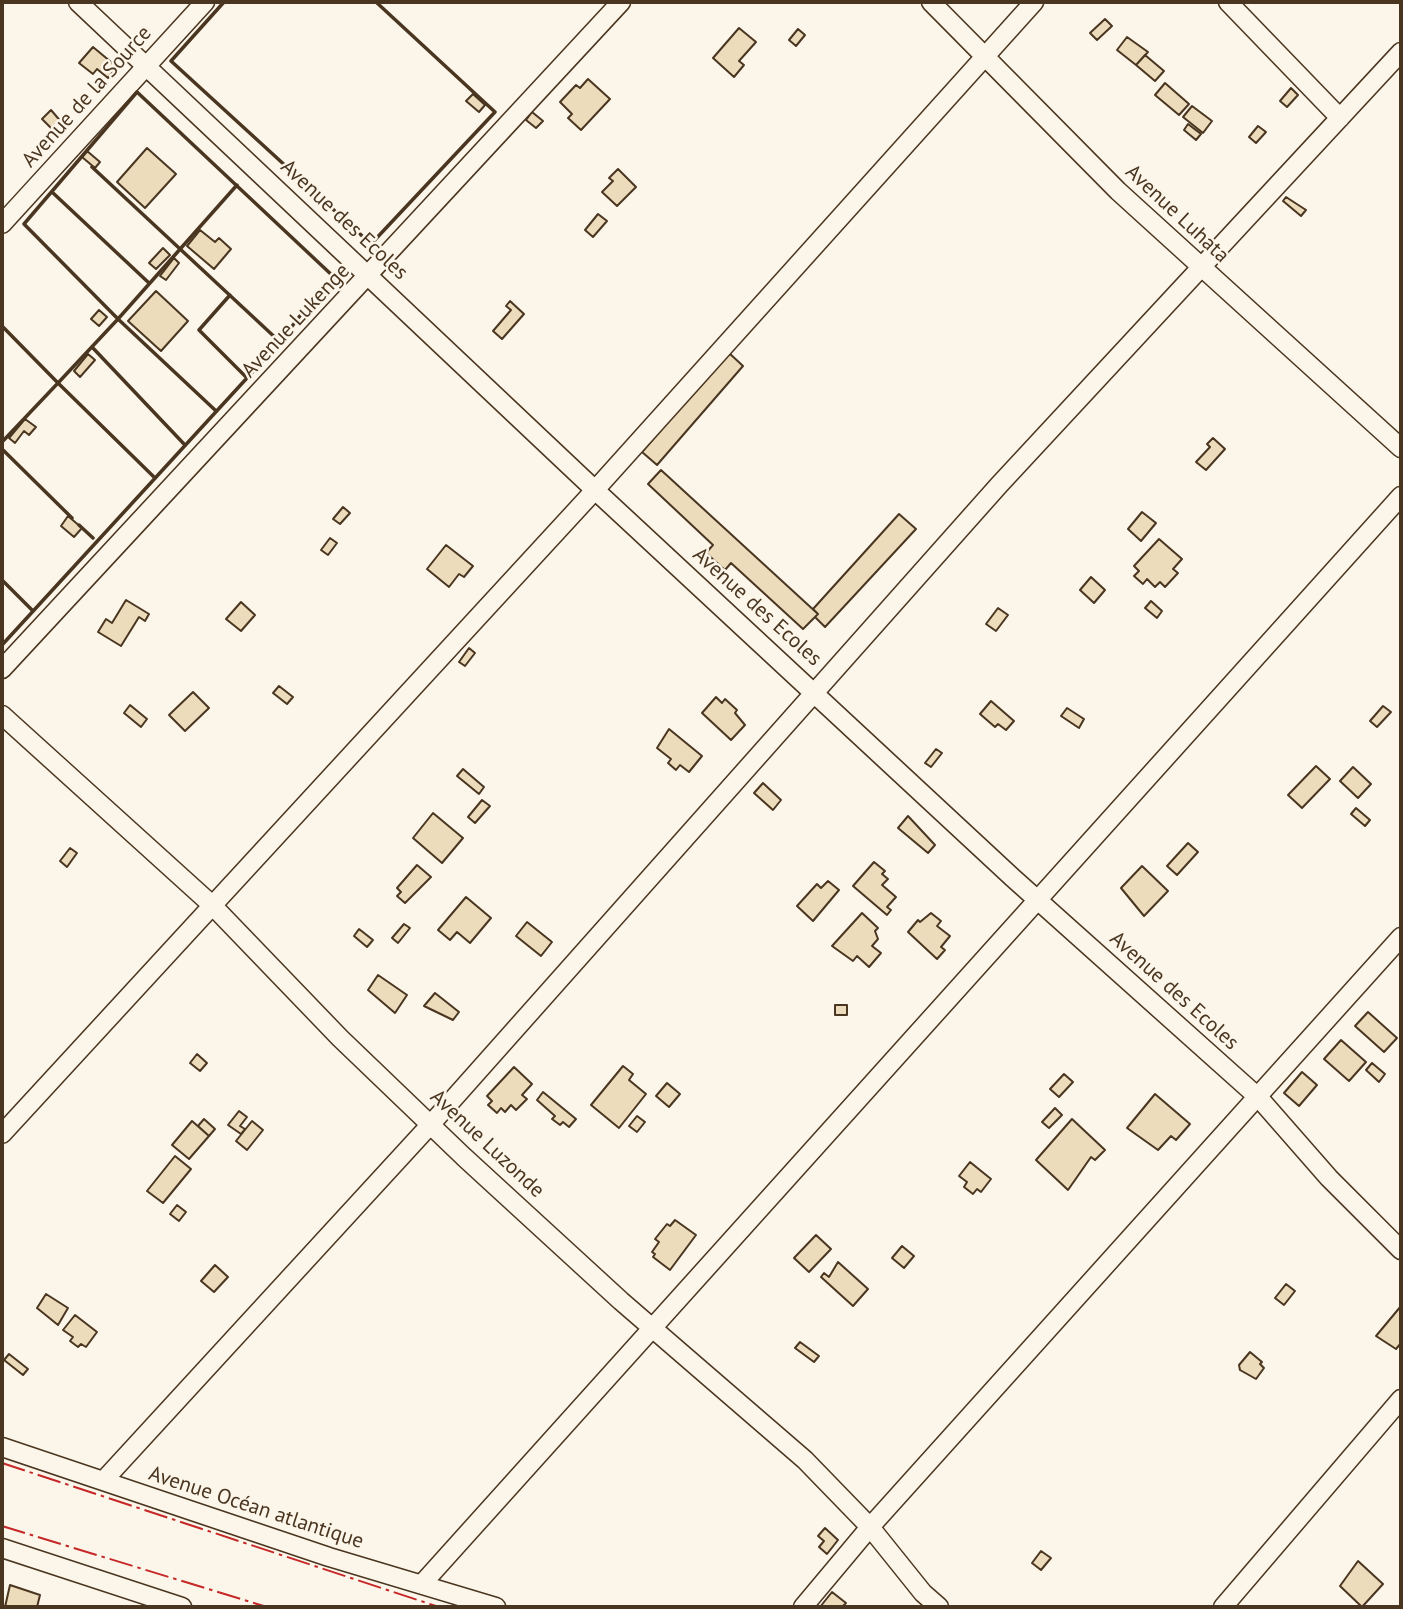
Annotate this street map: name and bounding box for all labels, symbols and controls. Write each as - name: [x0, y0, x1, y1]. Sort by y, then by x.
- street label: Avenue de la Source: [17, 21, 157, 173]
- street label: Avenue des Ecoles: [275, 155, 413, 285]
- street label: Avenue Luhata: [1120, 160, 1234, 268]
- street label: Avenue Lukenge: [237, 259, 355, 383]
- street label: Avenue des Ecoles: [687, 543, 827, 671]
- street label: Avenue des Ecoles: [1104, 927, 1244, 1055]
- street label: Avenue Luzonde: [425, 1085, 549, 1203]
- street label: Avenue Océan atlantique: [145, 1461, 367, 1555]

